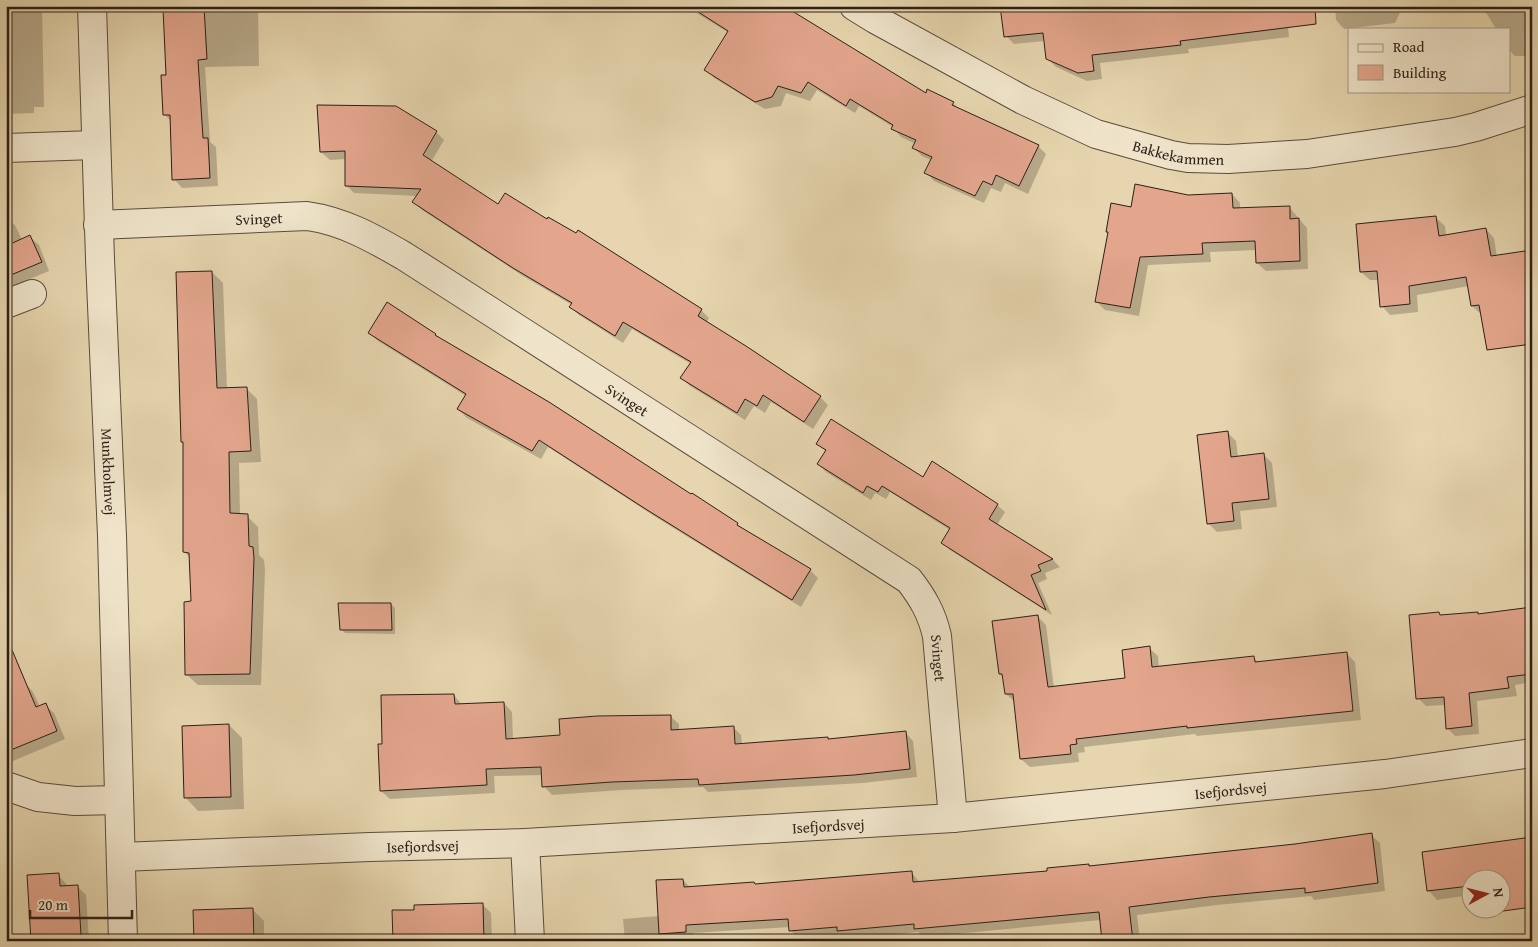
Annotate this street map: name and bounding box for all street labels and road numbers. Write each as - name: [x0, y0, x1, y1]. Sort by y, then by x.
- street label: Bakkekammen: [1131, 134, 1225, 169]
- street label: Svinget: [235, 207, 284, 230]
- street label: Svinget: [602, 378, 653, 421]
- street label: Munkholmvej: [97, 428, 122, 516]
- street label: Svinget: [926, 633, 952, 683]
- street label: Isefjordsvej: [1194, 776, 1268, 804]
- street label: Isefjordsvej: [791, 813, 865, 838]
- street label: Isefjordsvej: [386, 834, 459, 857]

